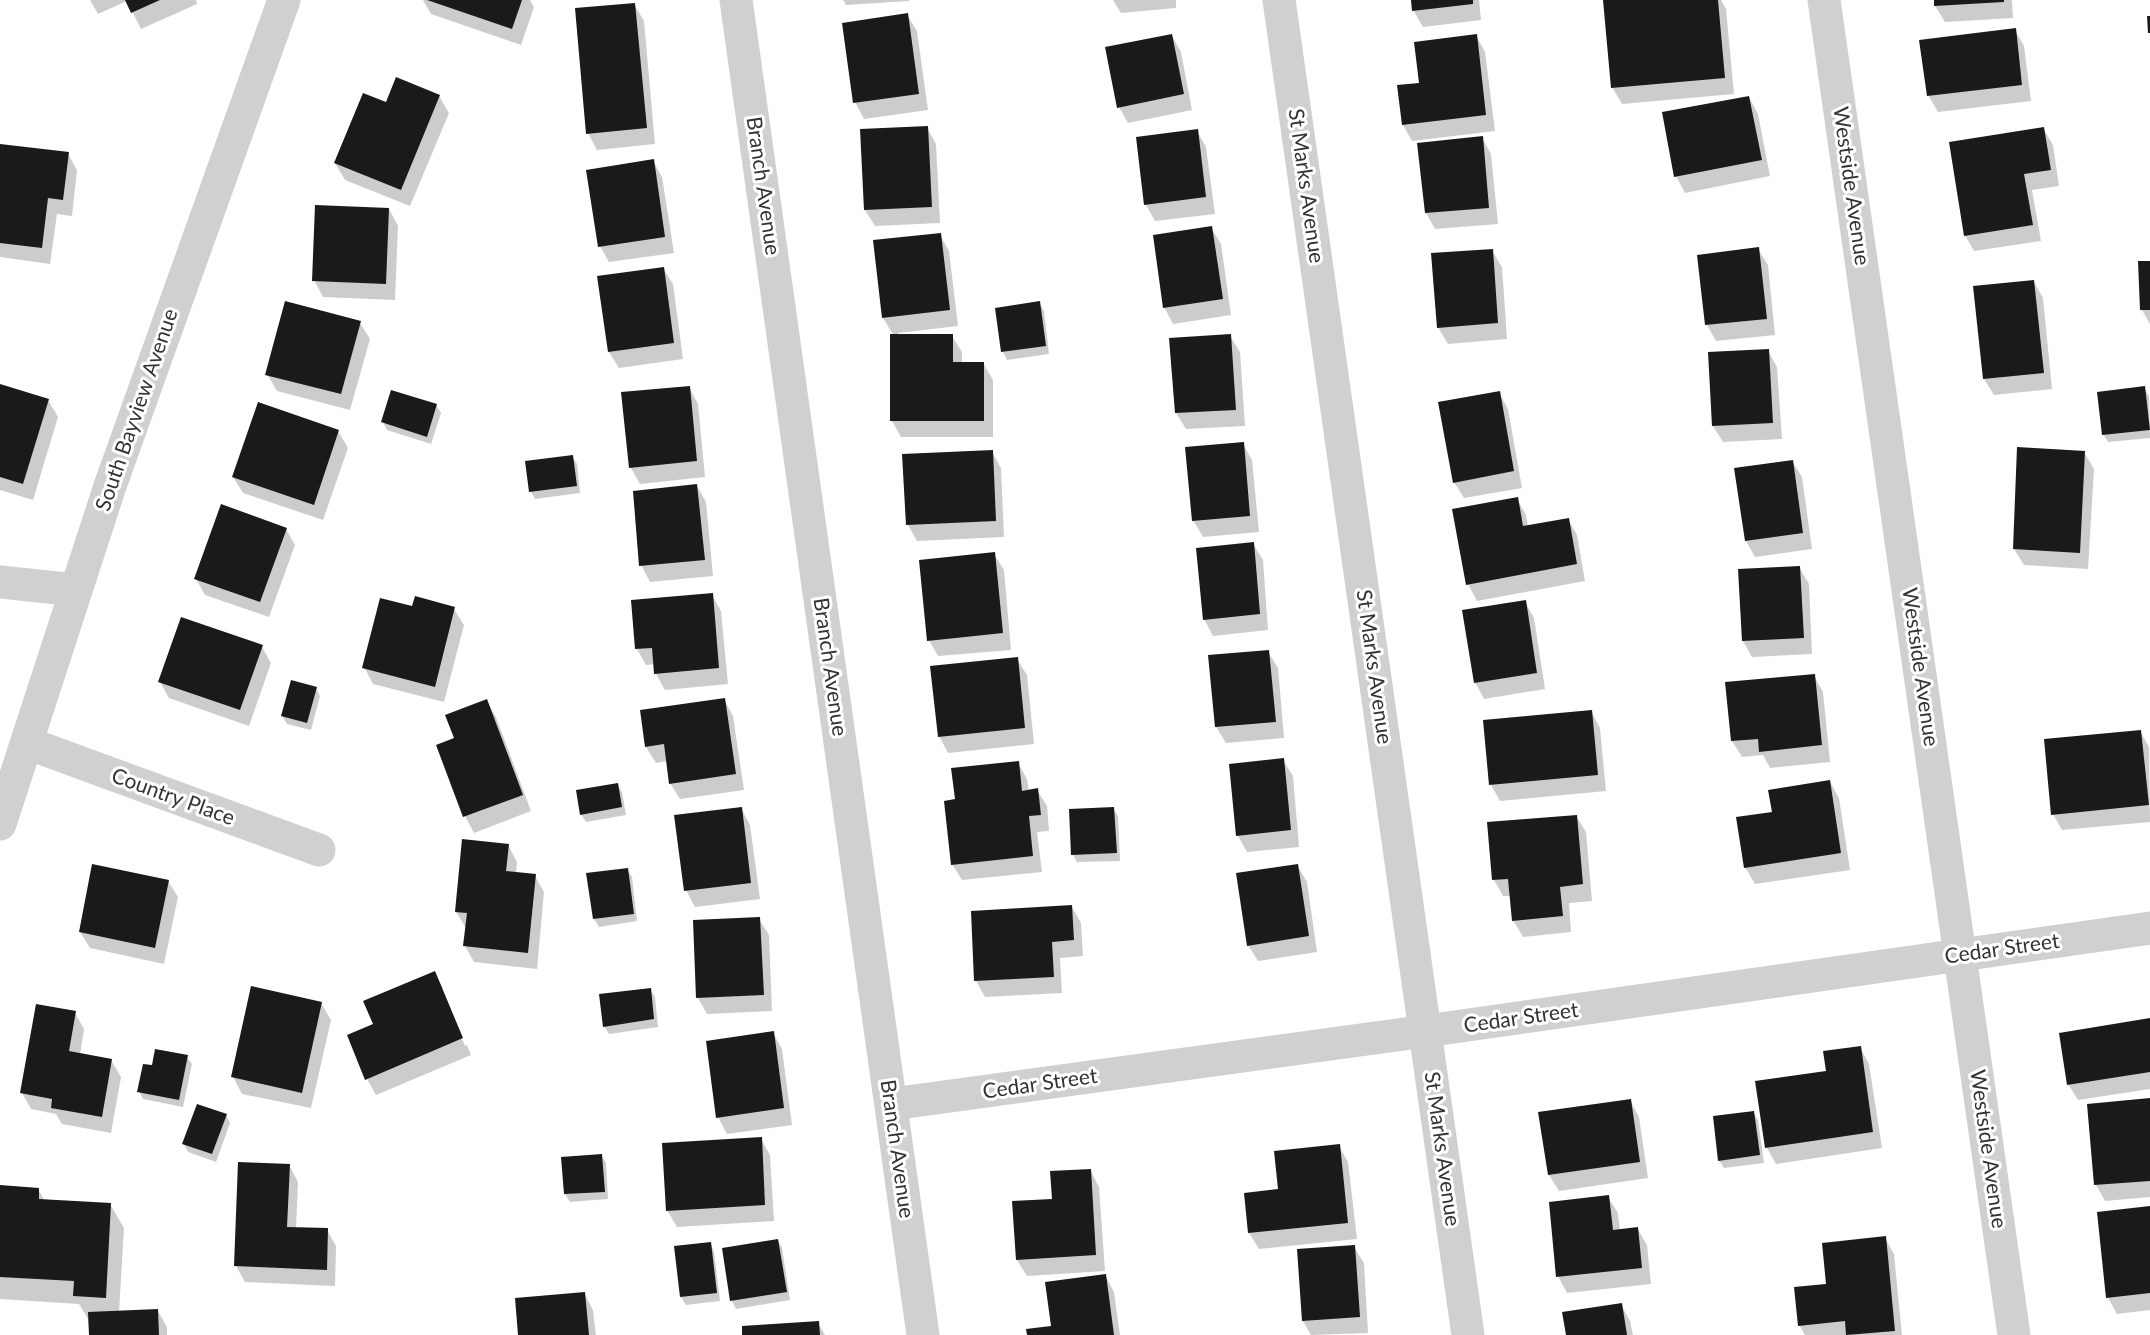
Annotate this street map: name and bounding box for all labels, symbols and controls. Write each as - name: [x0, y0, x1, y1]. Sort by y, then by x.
- street label: Westside Avenue: [1827, 105, 1875, 267]
- street label: St Marks Avenue: [1283, 107, 1329, 265]
- street label: Branch Avenue: [741, 115, 785, 257]
- street label: South Bayview Avenue: [91, 306, 183, 514]
- street label: Westside Avenue: [1896, 586, 1944, 748]
- street label: St Marks Avenue: [1351, 588, 1397, 746]
- street label: Branch Avenue: [808, 596, 852, 738]
- street label: Country Place: [108, 763, 238, 831]
- street label: Cedar Street: [1943, 928, 2061, 970]
- street label: Cedar Street: [1462, 997, 1580, 1039]
- street label: Cedar Street: [981, 1063, 1099, 1105]
- street label: Westside Avenue: [1964, 1068, 2012, 1230]
- street label: St Marks Avenue: [1419, 1070, 1465, 1228]
- street label: Branch Avenue: [875, 1078, 919, 1220]

